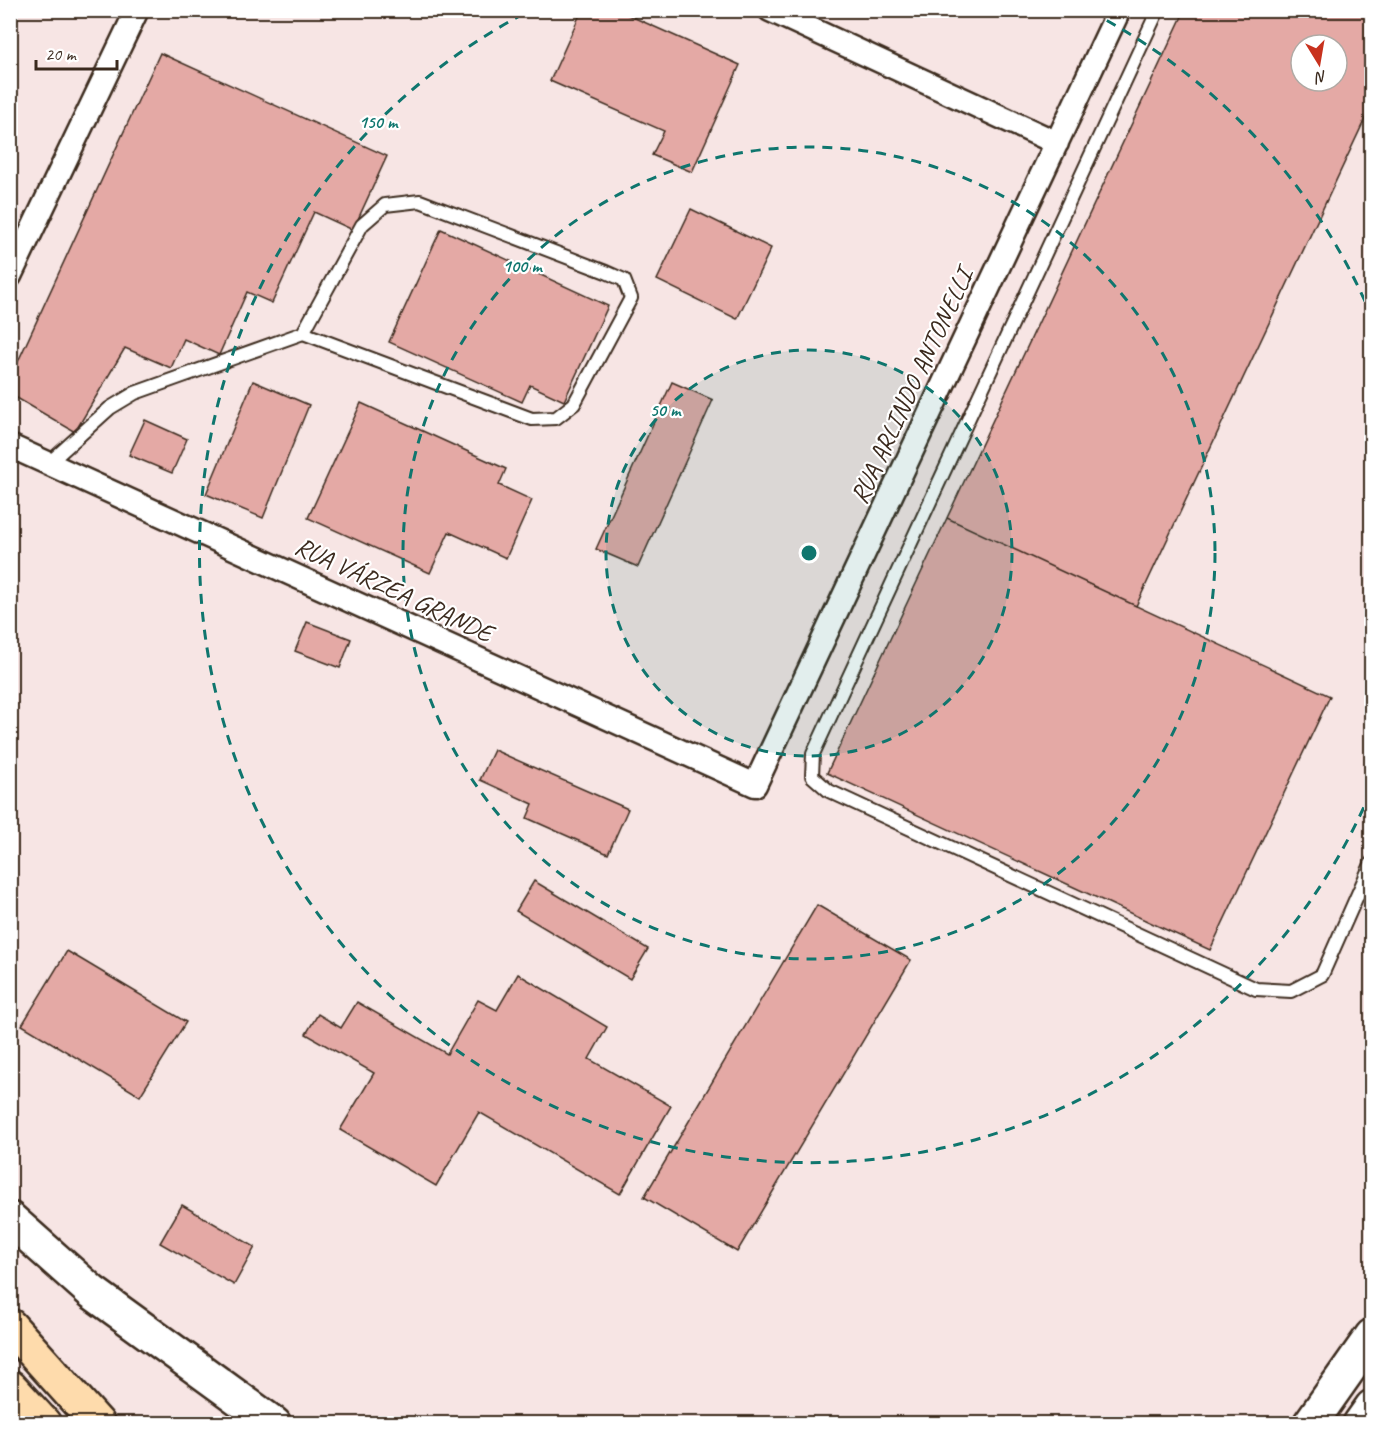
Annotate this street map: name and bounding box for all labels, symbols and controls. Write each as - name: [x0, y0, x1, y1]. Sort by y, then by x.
- scale bar: [36, 33, 117, 71]
- north arrow: [1289, 33, 1349, 93]
- text: 20 m: [45, 43, 78, 65]
- text: N: [1312, 66, 1328, 88]
- text: 150 m: [359, 111, 399, 133]
- text: 100 m: [503, 255, 543, 277]
- street label: RUA ARLINDO ANTONELLI: [843, 258, 983, 509]
- text: 50 m: [650, 399, 682, 421]
- street label: RUA VÁRZEA GRANDE: [290, 529, 501, 651]
- centre of rings: [799, 543, 819, 563]

